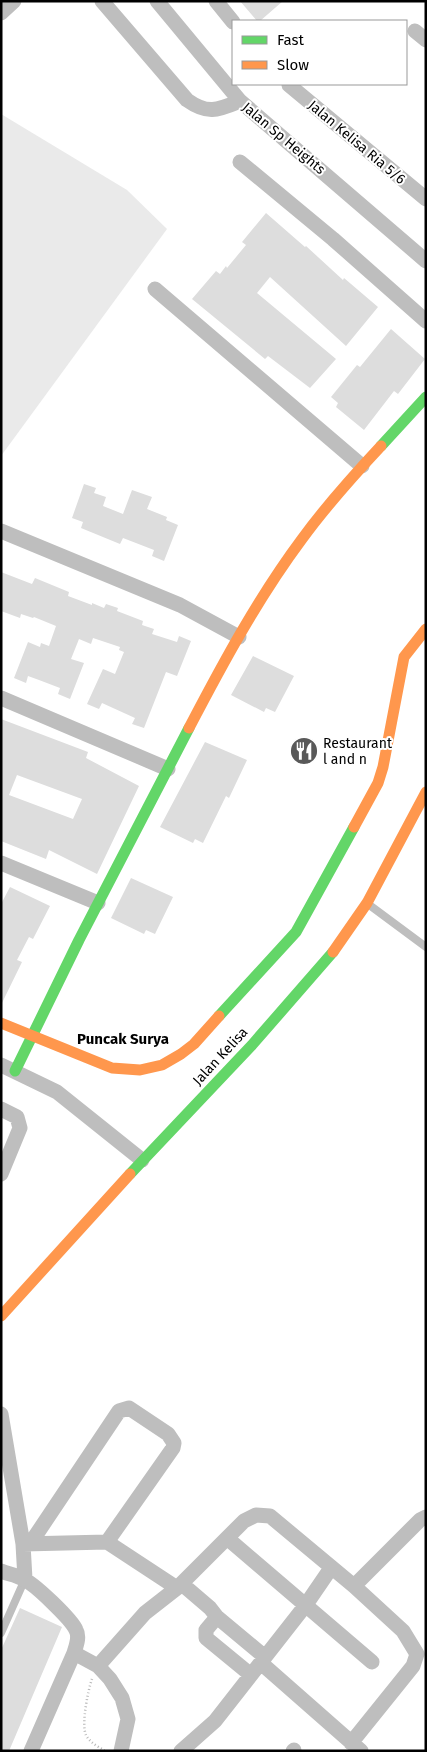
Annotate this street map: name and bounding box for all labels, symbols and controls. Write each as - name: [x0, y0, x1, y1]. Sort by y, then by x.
- legend: [232, 20, 407, 85]
- text: Fast: [277, 31, 304, 49]
- text: Slow: [277, 56, 309, 74]
- street label: Jalan Kelisa Ria 5/6: [305, 97, 409, 188]
- street label: Jalan Sp Heights: [239, 99, 329, 178]
- place label: Restaurant l and n: [323, 735, 393, 768]
- restaurant icon: Restaurant l and n: [289, 736, 319, 766]
- street label: Jalan Kelisa: [189, 1024, 251, 1089]
- district label: Puncak Surya: [77, 1030, 169, 1048]

